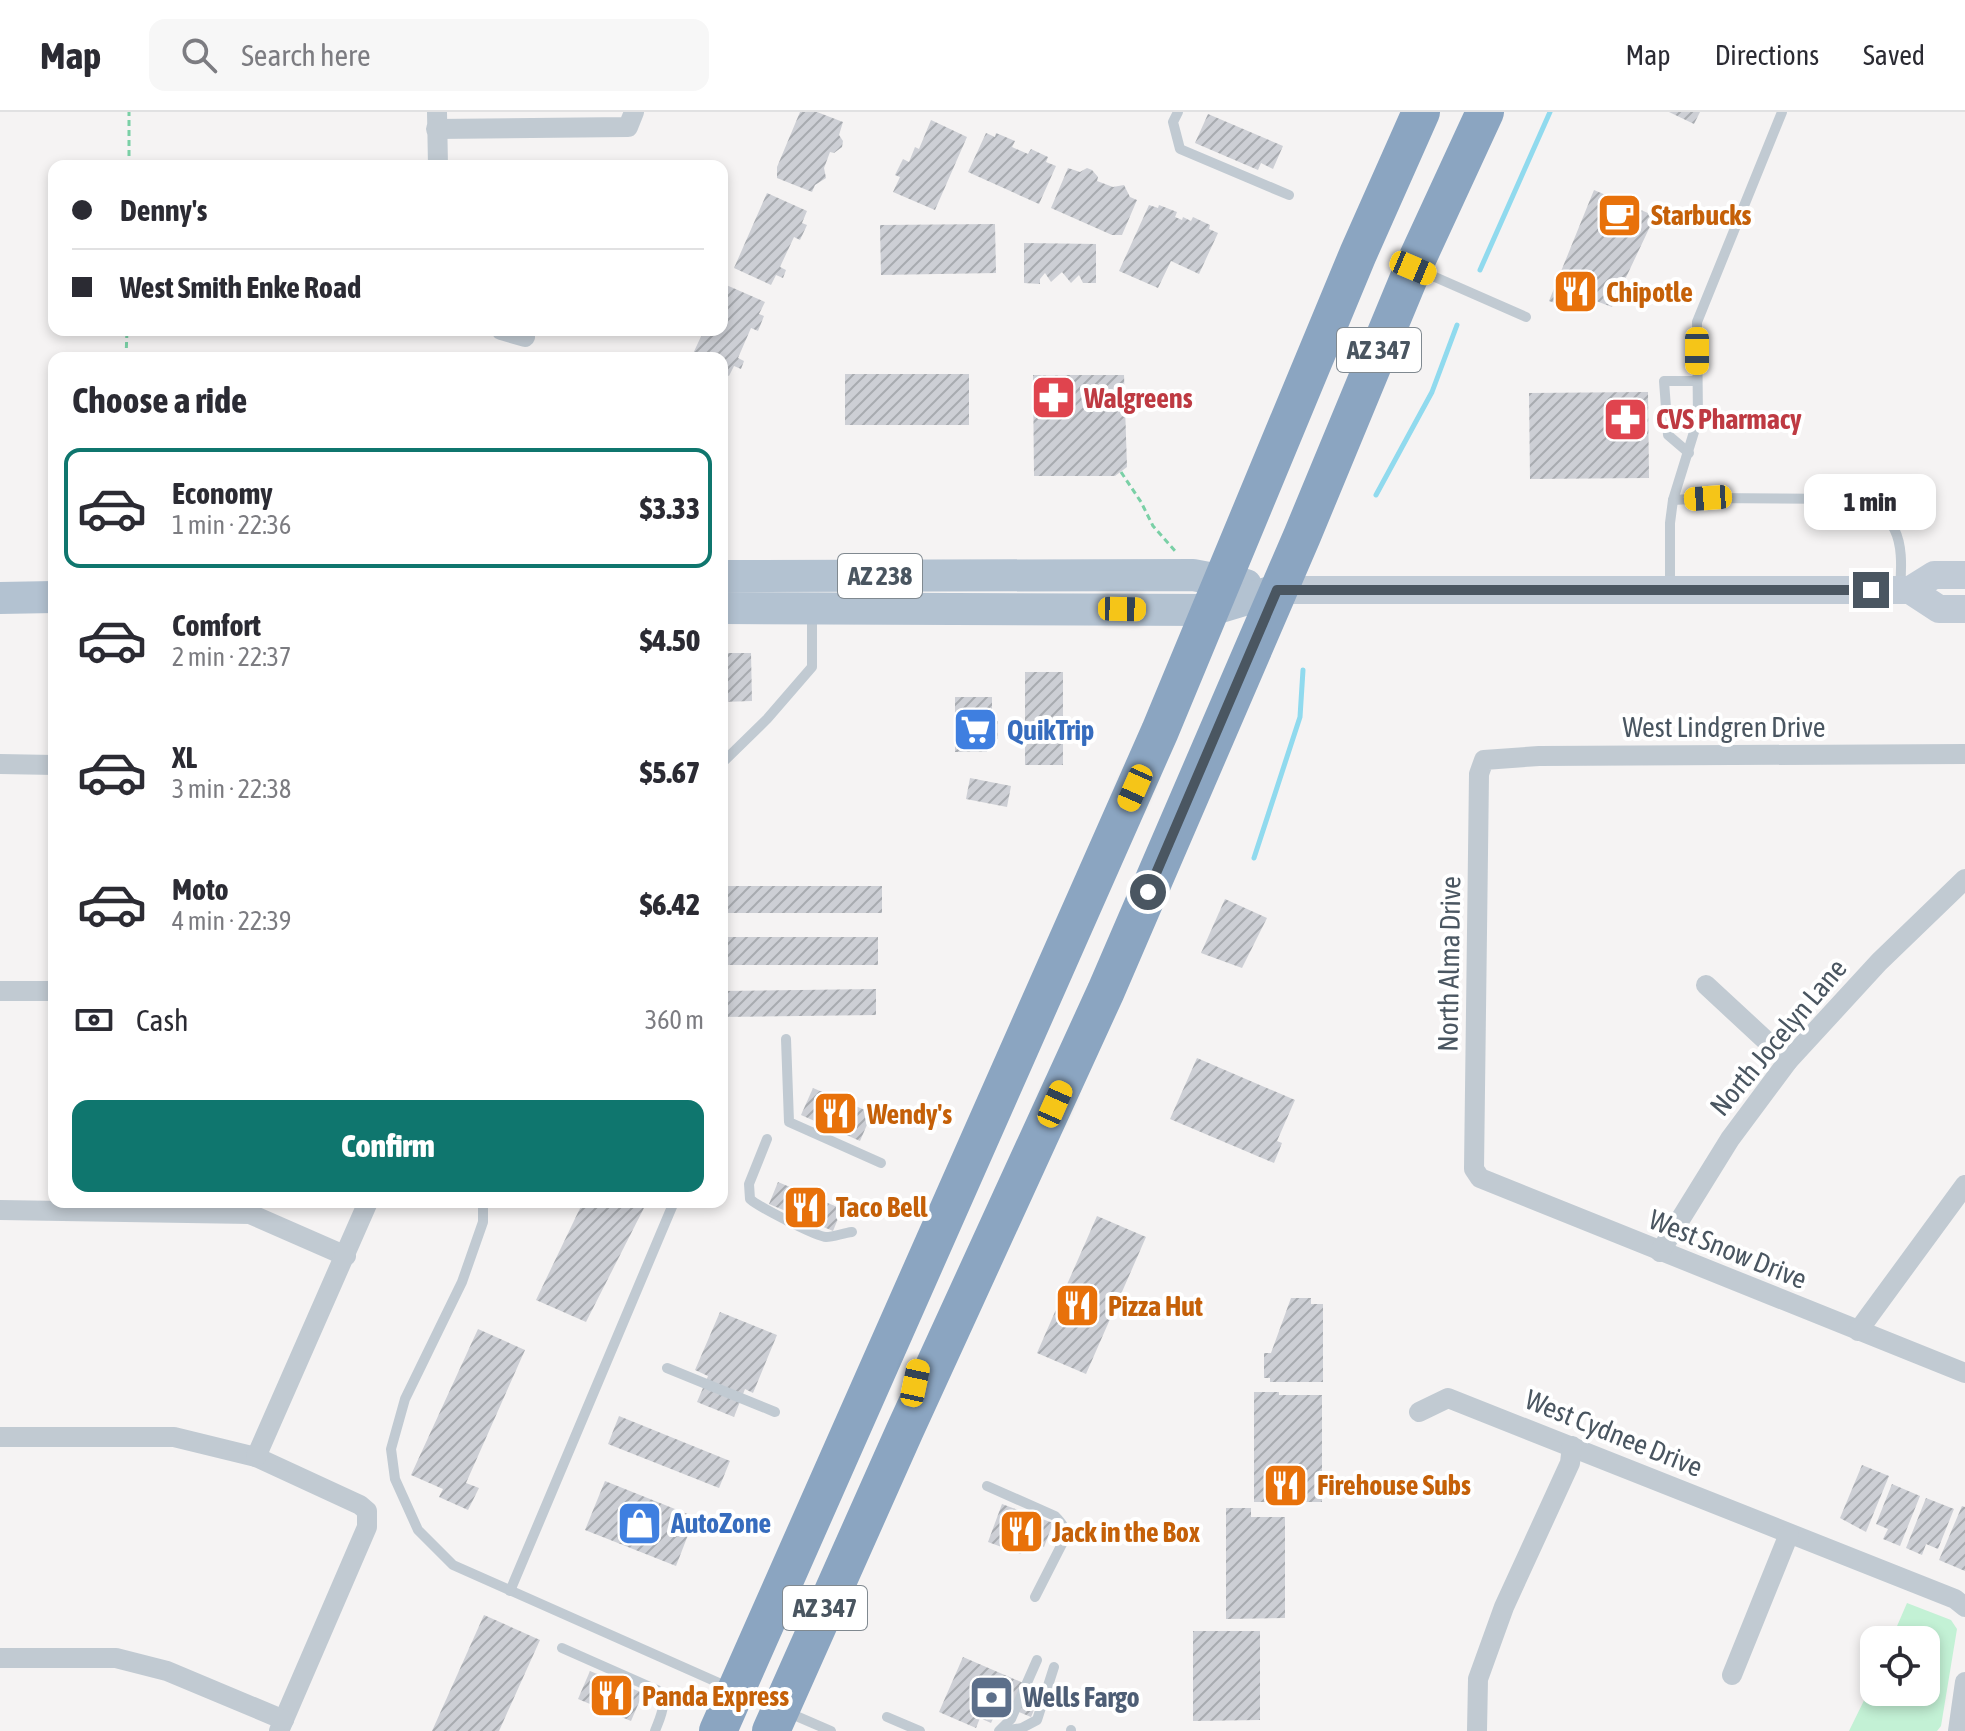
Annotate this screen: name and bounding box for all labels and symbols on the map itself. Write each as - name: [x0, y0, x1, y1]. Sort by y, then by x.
- cafe icon: Starbucks: [1596, 191, 1644, 239]
- place label: Starbucks: [1651, 199, 1752, 231]
- car: [1386, 248, 1440, 288]
- restaurant icon: Chipotle: [1551, 268, 1599, 316]
- place label: Chipotle: [1606, 276, 1693, 308]
- car: [1685, 327, 1709, 375]
- road number: AZ 347: [1337, 328, 1421, 372]
- pharmacy icon: Walgreens: [1029, 374, 1077, 422]
- place label: Walgreens: [1083, 382, 1193, 414]
- pharmacy icon: CVS Pharmacy: [1601, 395, 1649, 443]
- place label: CVS Pharmacy: [1656, 403, 1802, 435]
- callout: 1 min: [1805, 474, 1937, 530]
- car: [1683, 484, 1733, 512]
- road number: AZ 238: [838, 554, 922, 598]
- route end: [1853, 572, 1889, 608]
- car: [1098, 597, 1146, 621]
- supermarket icon: QuikTrip: [952, 706, 1000, 754]
- street label: West Lindgren Drive: [1623, 711, 1825, 743]
- place label: QuikTrip: [1007, 714, 1094, 746]
- car: [1114, 761, 1156, 815]
- route start: [1130, 874, 1166, 910]
- street label: North Alma Drive: [1431, 876, 1467, 1052]
- street label: North Jocelyn Lane: [1703, 952, 1853, 1122]
- car: [1034, 1077, 1076, 1131]
- restaurant icon: Wendy's: [812, 1090, 860, 1138]
- place label: Wendy's: [866, 1098, 952, 1130]
- restaurant icon: Taco Bell: [781, 1183, 829, 1231]
- place label: Taco Bell: [836, 1191, 928, 1223]
- street label: West Snow Drive: [1645, 1203, 1811, 1295]
- restaurant icon: Pizza Hut: [1053, 1282, 1101, 1330]
- place label: Pizza Hut: [1108, 1290, 1203, 1322]
- car: [898, 1357, 932, 1409]
- street label: West Cydnee Drive: [1521, 1383, 1707, 1483]
- restaurant icon: Firehouse Subs: [1262, 1461, 1310, 1509]
- place label: Firehouse Subs: [1317, 1469, 1471, 1501]
- shop icon: AutoZone: [616, 1499, 664, 1547]
- place label: AutoZone: [670, 1507, 771, 1539]
- restaurant icon: Jack in the Box: [997, 1508, 1045, 1556]
- place label: Jack in the Box: [1051, 1516, 1200, 1548]
- road number: AZ 347: [783, 1586, 867, 1630]
- restaurant icon: Panda Express: [587, 1672, 635, 1720]
- bank icon: Wells Fargo: [968, 1673, 1016, 1721]
- place label: Panda Express: [642, 1680, 789, 1712]
- place label: Wells Fargo: [1022, 1681, 1140, 1713]

